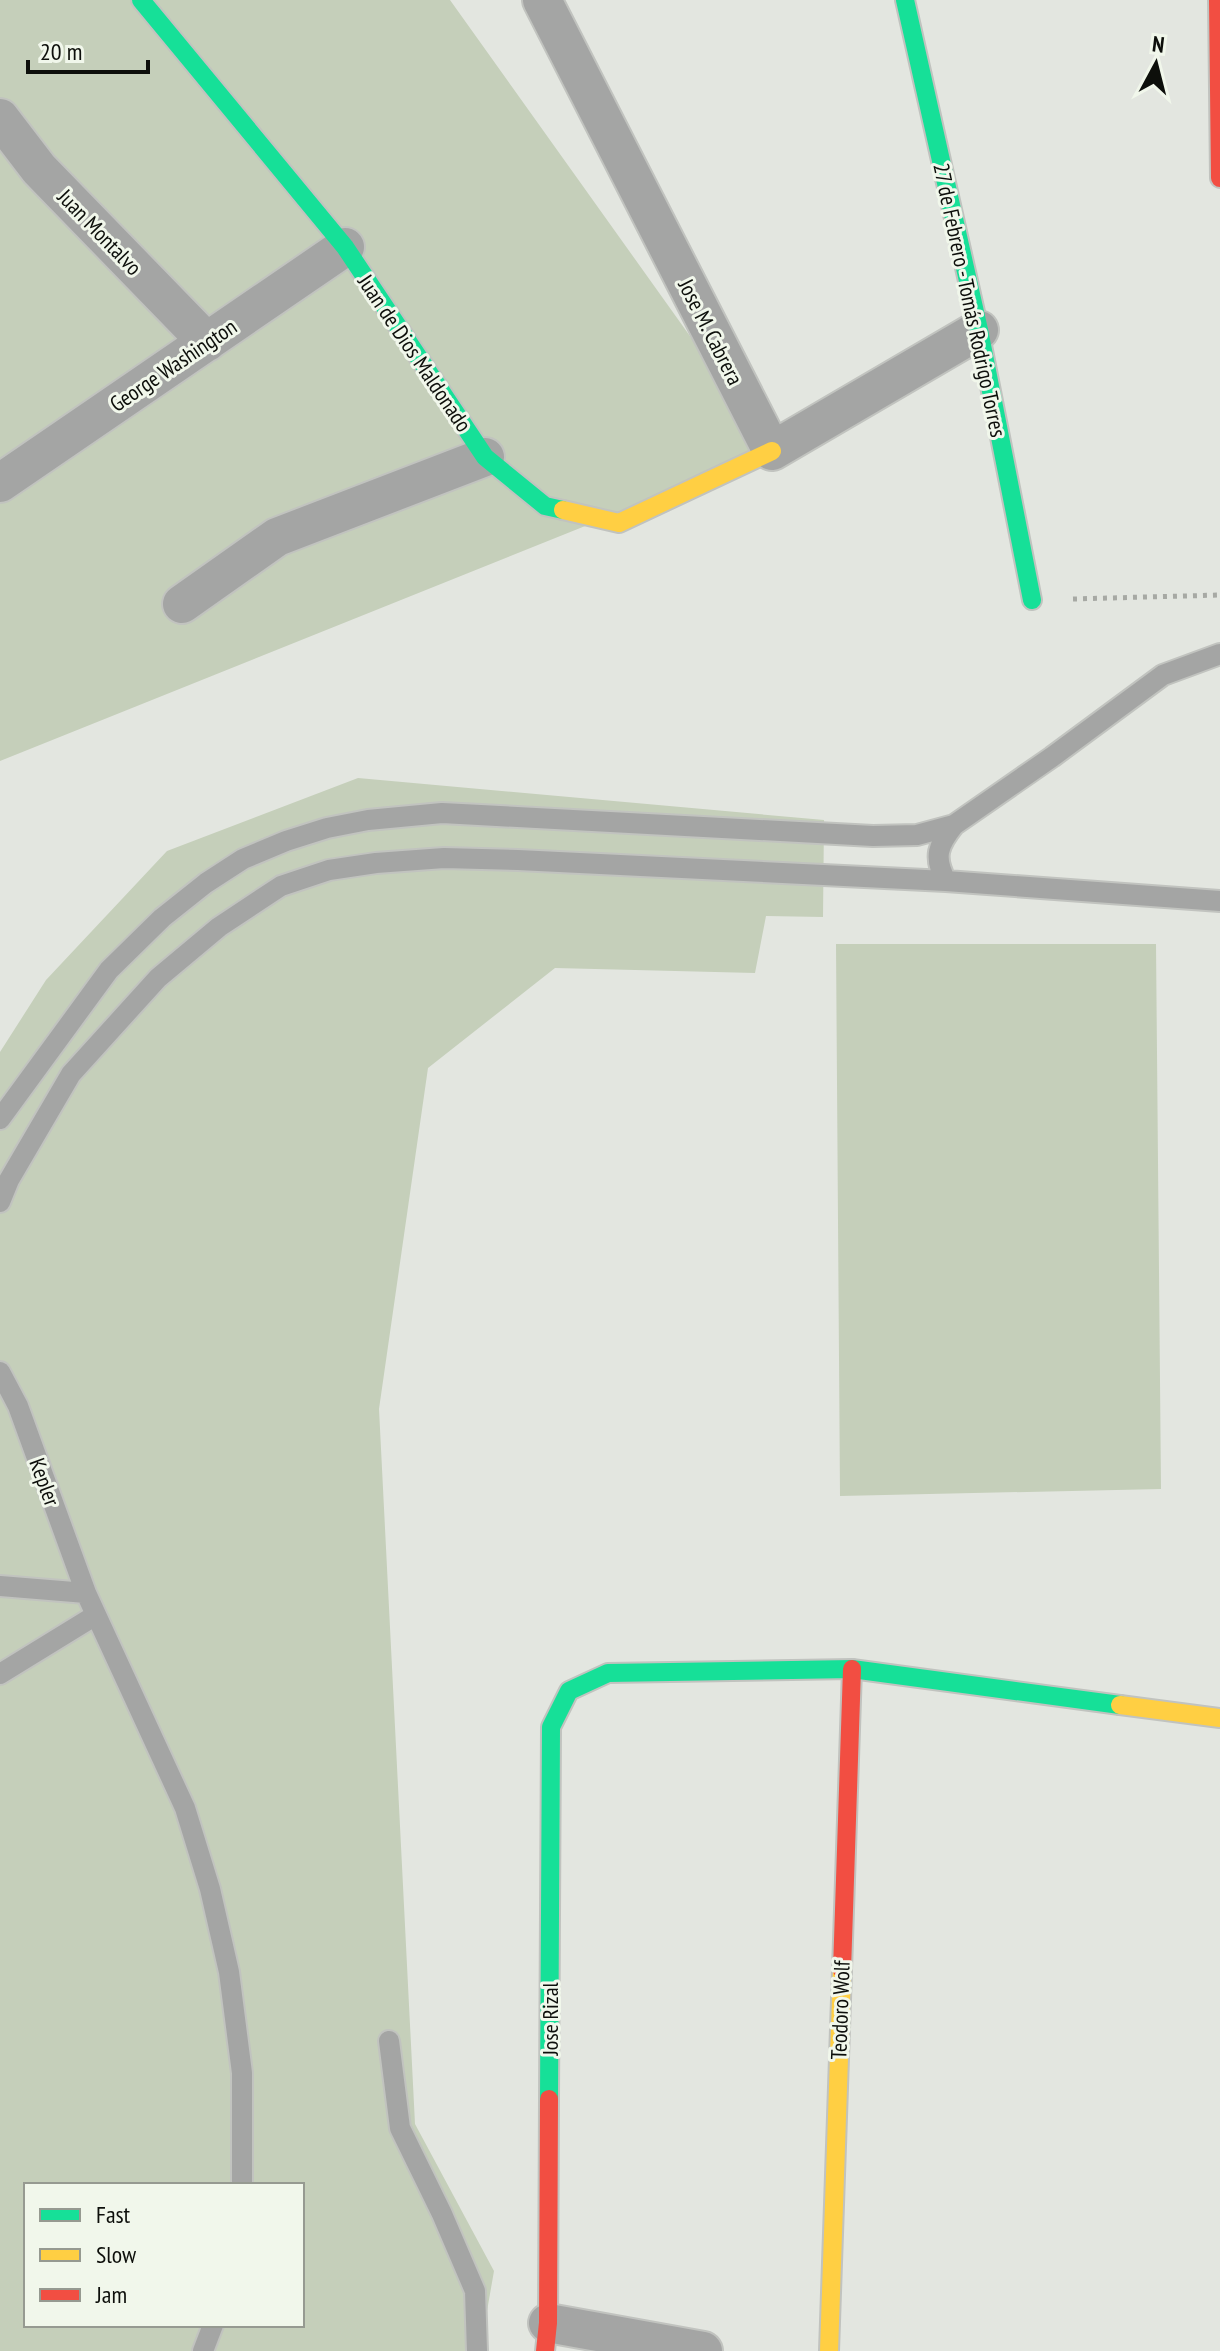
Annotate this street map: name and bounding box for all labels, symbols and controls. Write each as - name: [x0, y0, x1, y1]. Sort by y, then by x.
- scale bar: [28, 24, 148, 74]
- north arrow: [1116, 24, 1196, 104]
- text: N: [1151, 30, 1166, 59]
- text: 20 m: [40, 36, 82, 67]
- street label: 27 de Febrero - Tomás Rodrigo Torres: [927, 161, 1013, 439]
- street label: Juan Montalvo: [51, 182, 148, 281]
- street label: Juan de Dios Maldonado: [351, 268, 478, 437]
- street label: Jose M. Cabrera: [672, 273, 750, 390]
- street label: George Washington: [104, 312, 242, 418]
- street label: Kepler: [23, 1454, 67, 1510]
- street label: Teodoro Wolf: [824, 1959, 856, 2060]
- street label: Jose Rizal: [536, 1982, 564, 2057]
- legend: [24, 2183, 304, 2327]
- text: Fast: [96, 2199, 131, 2230]
- text: Slow: [96, 2239, 137, 2270]
- text: Jam: [95, 2279, 127, 2310]

